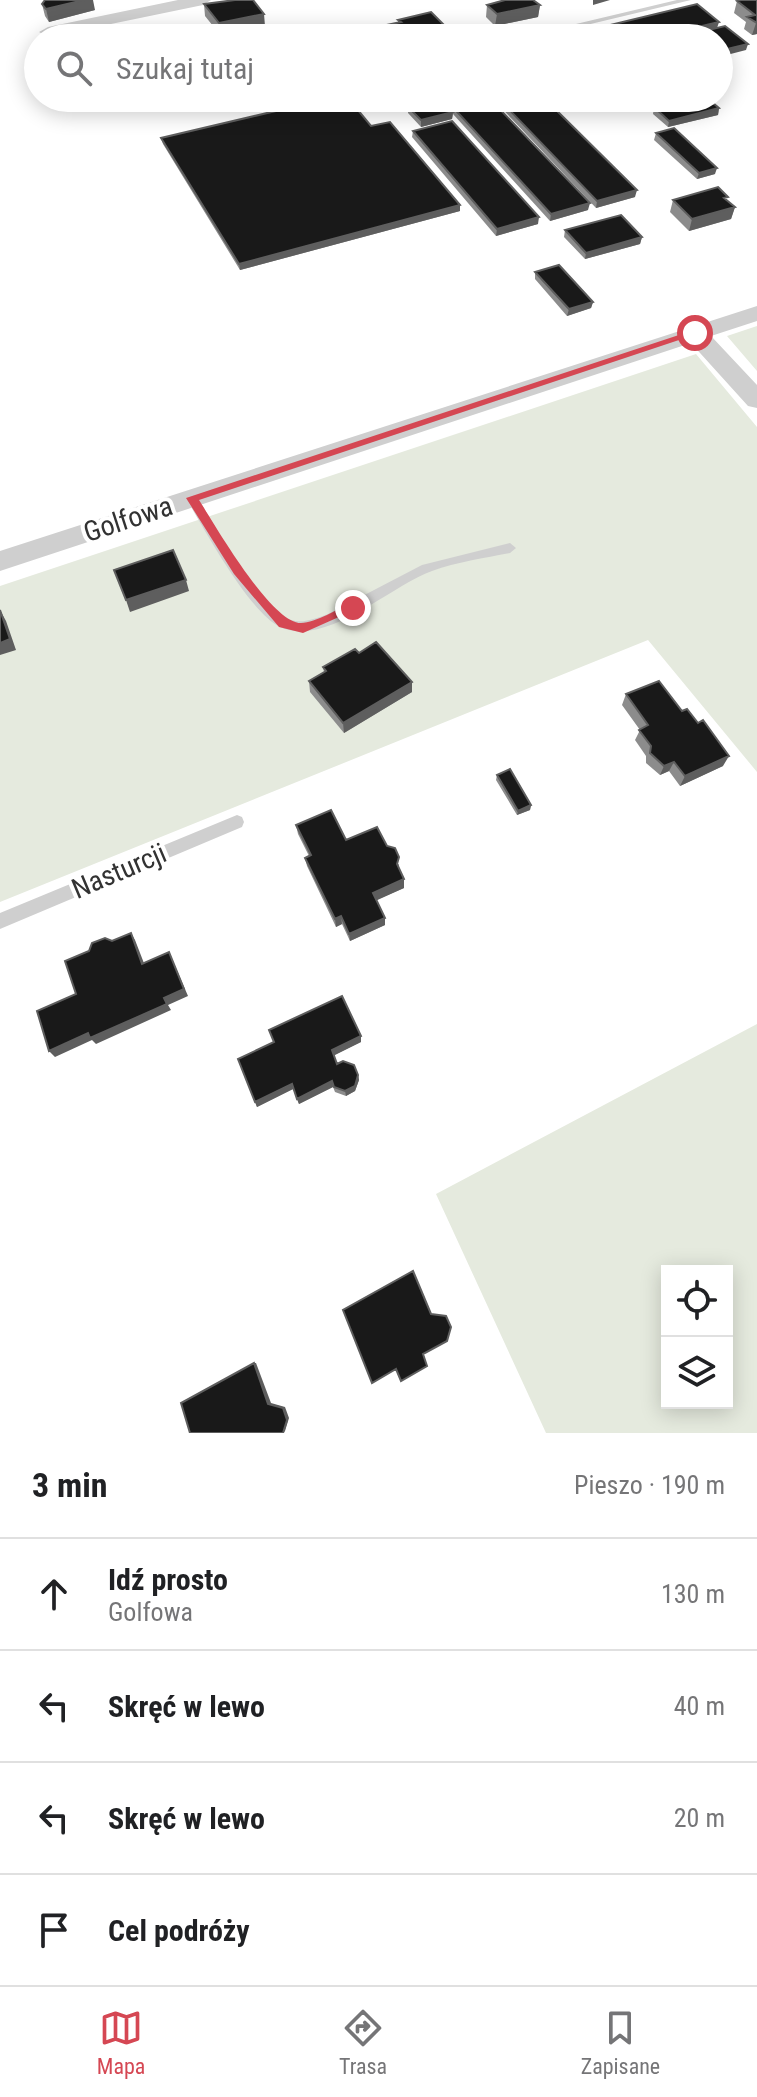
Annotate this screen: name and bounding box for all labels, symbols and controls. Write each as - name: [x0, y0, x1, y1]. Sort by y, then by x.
- search box: [24, 24, 733, 112]
- icon: search: [52, 46, 96, 90]
- text: Szukaj tutaj: [116, 51, 254, 86]
- route start: [677, 315, 713, 351]
- street label: Golfowa: [79, 489, 177, 549]
- route end: [335, 590, 371, 626]
- street label: Nasturcji: [67, 836, 171, 906]
- map controls: [661, 1265, 733, 1409]
- button: locate: [661, 1265, 733, 1337]
- button: layers: [661, 1337, 733, 1409]
- text: 3 min: [32, 1465, 108, 1505]
- text: Pieszo · 190 m: [574, 1470, 725, 1500]
- text: Idź prosto: [108, 1562, 228, 1597]
- icon: ahead: [32, 1572, 76, 1616]
- text: 130 m: [661, 1579, 725, 1609]
- text: Golfowa: [108, 1597, 193, 1627]
- icon: left: [32, 1684, 76, 1728]
- text: Skręć w lewo: [108, 1689, 265, 1724]
- text: 40 m: [674, 1691, 725, 1721]
- icon: left: [32, 1796, 76, 1840]
- text: Skręć w lewo: [108, 1801, 265, 1836]
- text: 20 m: [674, 1803, 725, 1833]
- icon: arrive: [32, 1908, 76, 1952]
- text: Cel podróży: [108, 1913, 250, 1948]
- tab: Mapa: [97, 2006, 145, 2079]
- tab: Trasa: [339, 2006, 387, 2079]
- tab: Zapisane: [581, 2006, 660, 2079]

